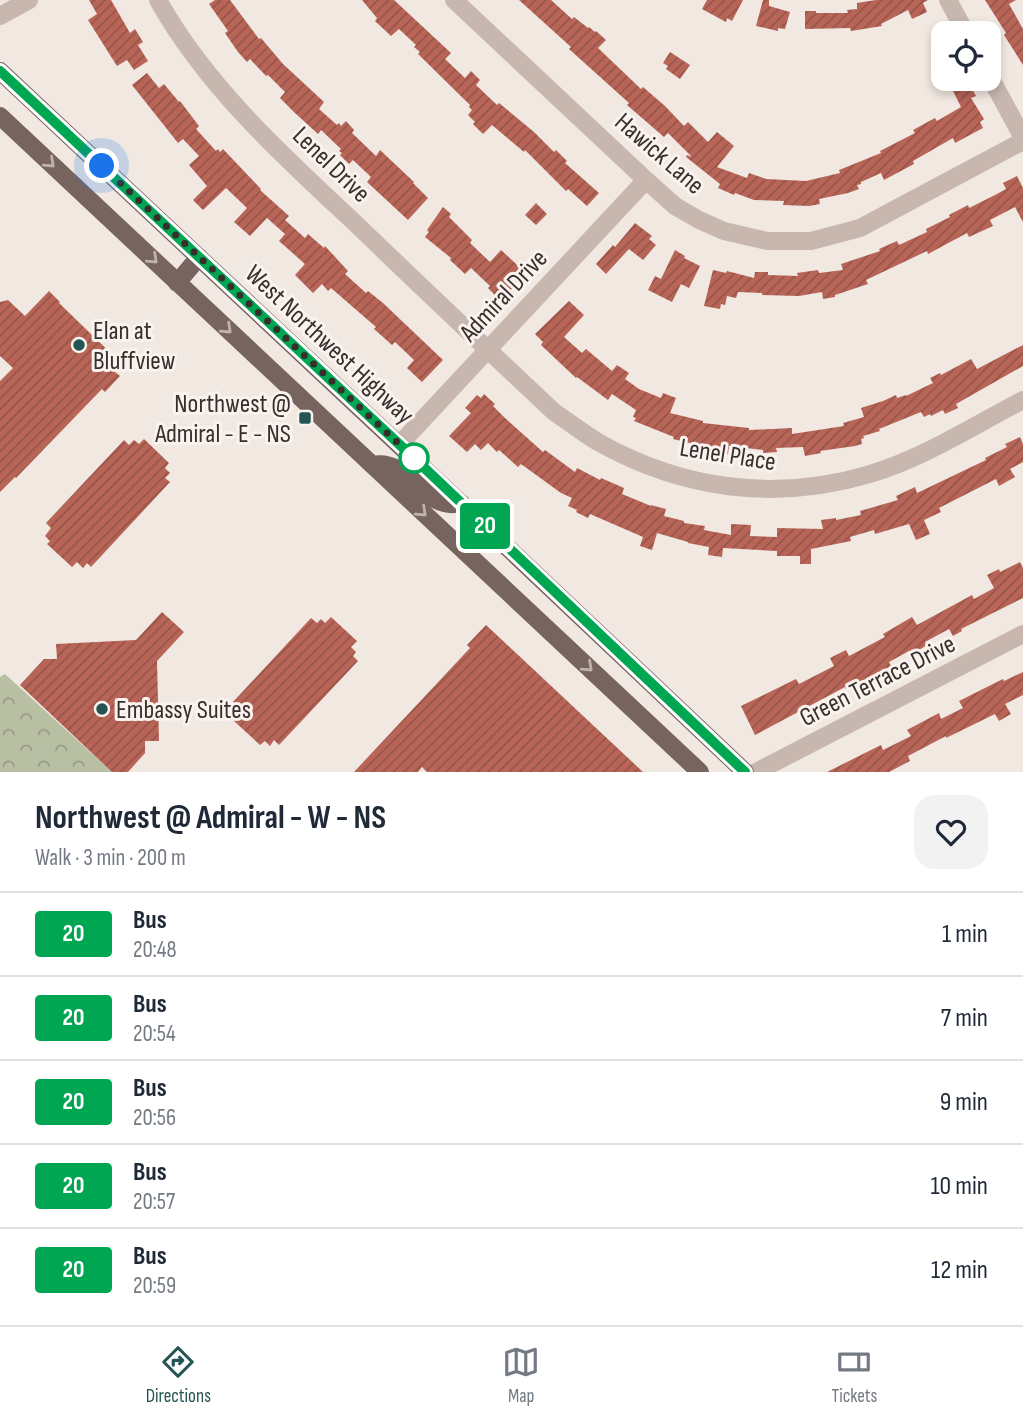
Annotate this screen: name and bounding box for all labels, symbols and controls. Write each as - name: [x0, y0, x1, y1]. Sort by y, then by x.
- map controls: [931, 21, 1001, 91]
- button: locate: [931, 21, 1001, 91]
- street label: Hawick Lane: [608, 107, 710, 201]
- street label: Lenel Drive: [286, 121, 376, 209]
- your location: [84, 148, 119, 183]
- one-way arrow: [42, 155, 55, 167]
- street label: Admiral Drive: [453, 244, 554, 349]
- one-way arrow: [145, 251, 158, 264]
- street label: West Northwest Highway: [238, 259, 420, 431]
- place label: Elan at Bluffview: [93, 316, 176, 377]
- one-way arrow: [219, 321, 232, 334]
- marker: Elan at Bluffview: [71, 337, 87, 353]
- place label: Northwest @ Admiral - E - NS: [154, 389, 291, 450]
- marker: Northwest @ Admiral - E - NS: [297, 410, 313, 426]
- street label: Lenel Place: [677, 433, 778, 478]
- unlabelled marker: [399, 443, 429, 473]
- one-way arrow: [414, 503, 427, 516]
- line badge: 20: [454, 503, 516, 549]
- text: 20: [474, 511, 496, 540]
- street label: Green Terrace Drive: [795, 629, 961, 734]
- one-way arrow: [580, 659, 593, 671]
- place label: Embassy Suites: [116, 695, 251, 726]
- marker: Embassy Suites: [94, 701, 110, 717]
- button: heart: [914, 795, 988, 869]
- text: Northwest @ Admiral - W - NS: [35, 798, 386, 838]
- text: Walk · 3 min · 200 m: [35, 844, 186, 872]
- text: Bus: [133, 905, 167, 936]
- text: 20: [63, 919, 84, 948]
- text: 1 min: [942, 919, 988, 950]
- text: 20:48: [133, 936, 177, 964]
- text: Bus: [133, 989, 167, 1020]
- text: 20: [63, 1003, 84, 1032]
- text: 7 min: [941, 1003, 988, 1034]
- text: 20:54: [133, 1020, 176, 1048]
- text: Bus: [133, 1073, 167, 1104]
- text: 20: [63, 1087, 84, 1116]
- text: 9 min: [940, 1087, 988, 1118]
- text: 20:56: [133, 1104, 176, 1132]
- text: Bus: [133, 1157, 167, 1188]
- text: 20: [63, 1171, 84, 1200]
- text: 10 min: [931, 1171, 988, 1202]
- text: 20:57: [133, 1188, 175, 1216]
- text: Bus: [133, 1241, 167, 1272]
- text: 20: [63, 1255, 84, 1284]
- text: 12 min: [931, 1255, 988, 1286]
- text: 20:59: [133, 1272, 176, 1300]
- tab: Directions: [146, 1343, 211, 1408]
- tab: Map: [502, 1343, 540, 1408]
- tab: Tickets: [831, 1343, 877, 1408]

